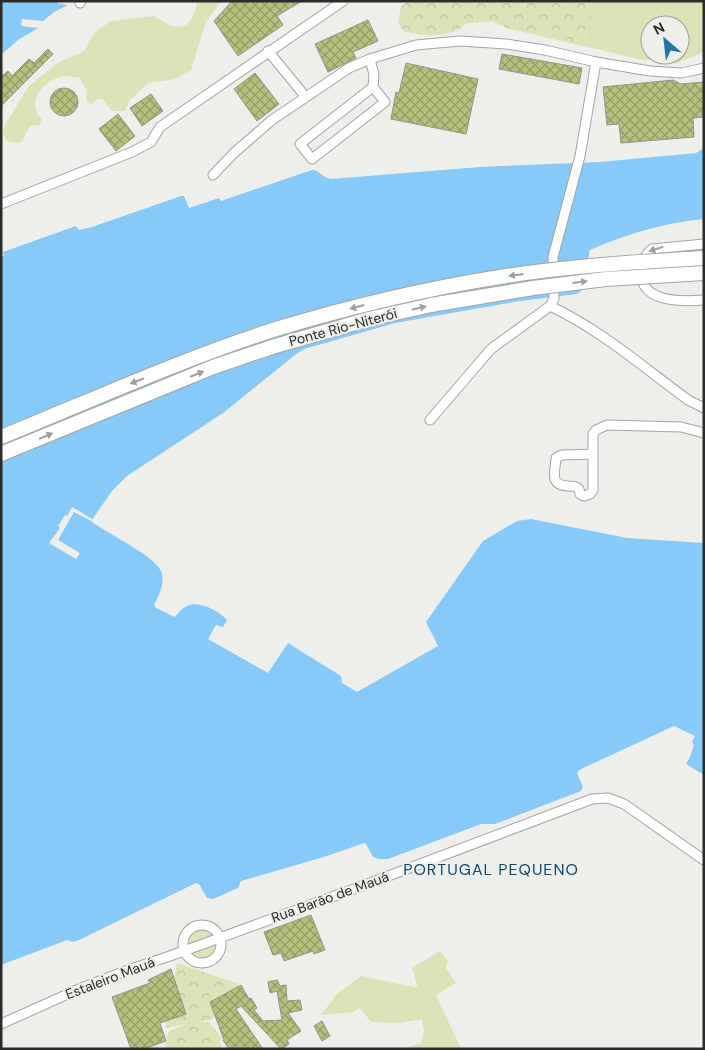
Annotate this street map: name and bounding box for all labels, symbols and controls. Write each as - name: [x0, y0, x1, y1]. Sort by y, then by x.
- north arrow: [640, 15, 690, 65]
- text: N: [650, 18, 668, 39]
- one-way arrow: [648, 246, 663, 254]
- one-way arrow: [507, 271, 523, 279]
- one-way arrow: [572, 278, 588, 286]
- one-way arrow: [349, 303, 364, 311]
- street label: Ponte Rio-Niterói: [287, 304, 399, 350]
- one-way arrow: [412, 304, 427, 312]
- one-way arrow: [190, 370, 204, 378]
- one-way arrow: [129, 378, 144, 385]
- one-way arrow: [39, 431, 53, 439]
- district label: PORTUGAL PEQUENO: [403, 859, 579, 880]
- street label: Rua Barão de Mauá: [269, 867, 391, 927]
- street label: Estaleiro Mauá: [63, 953, 157, 1003]

